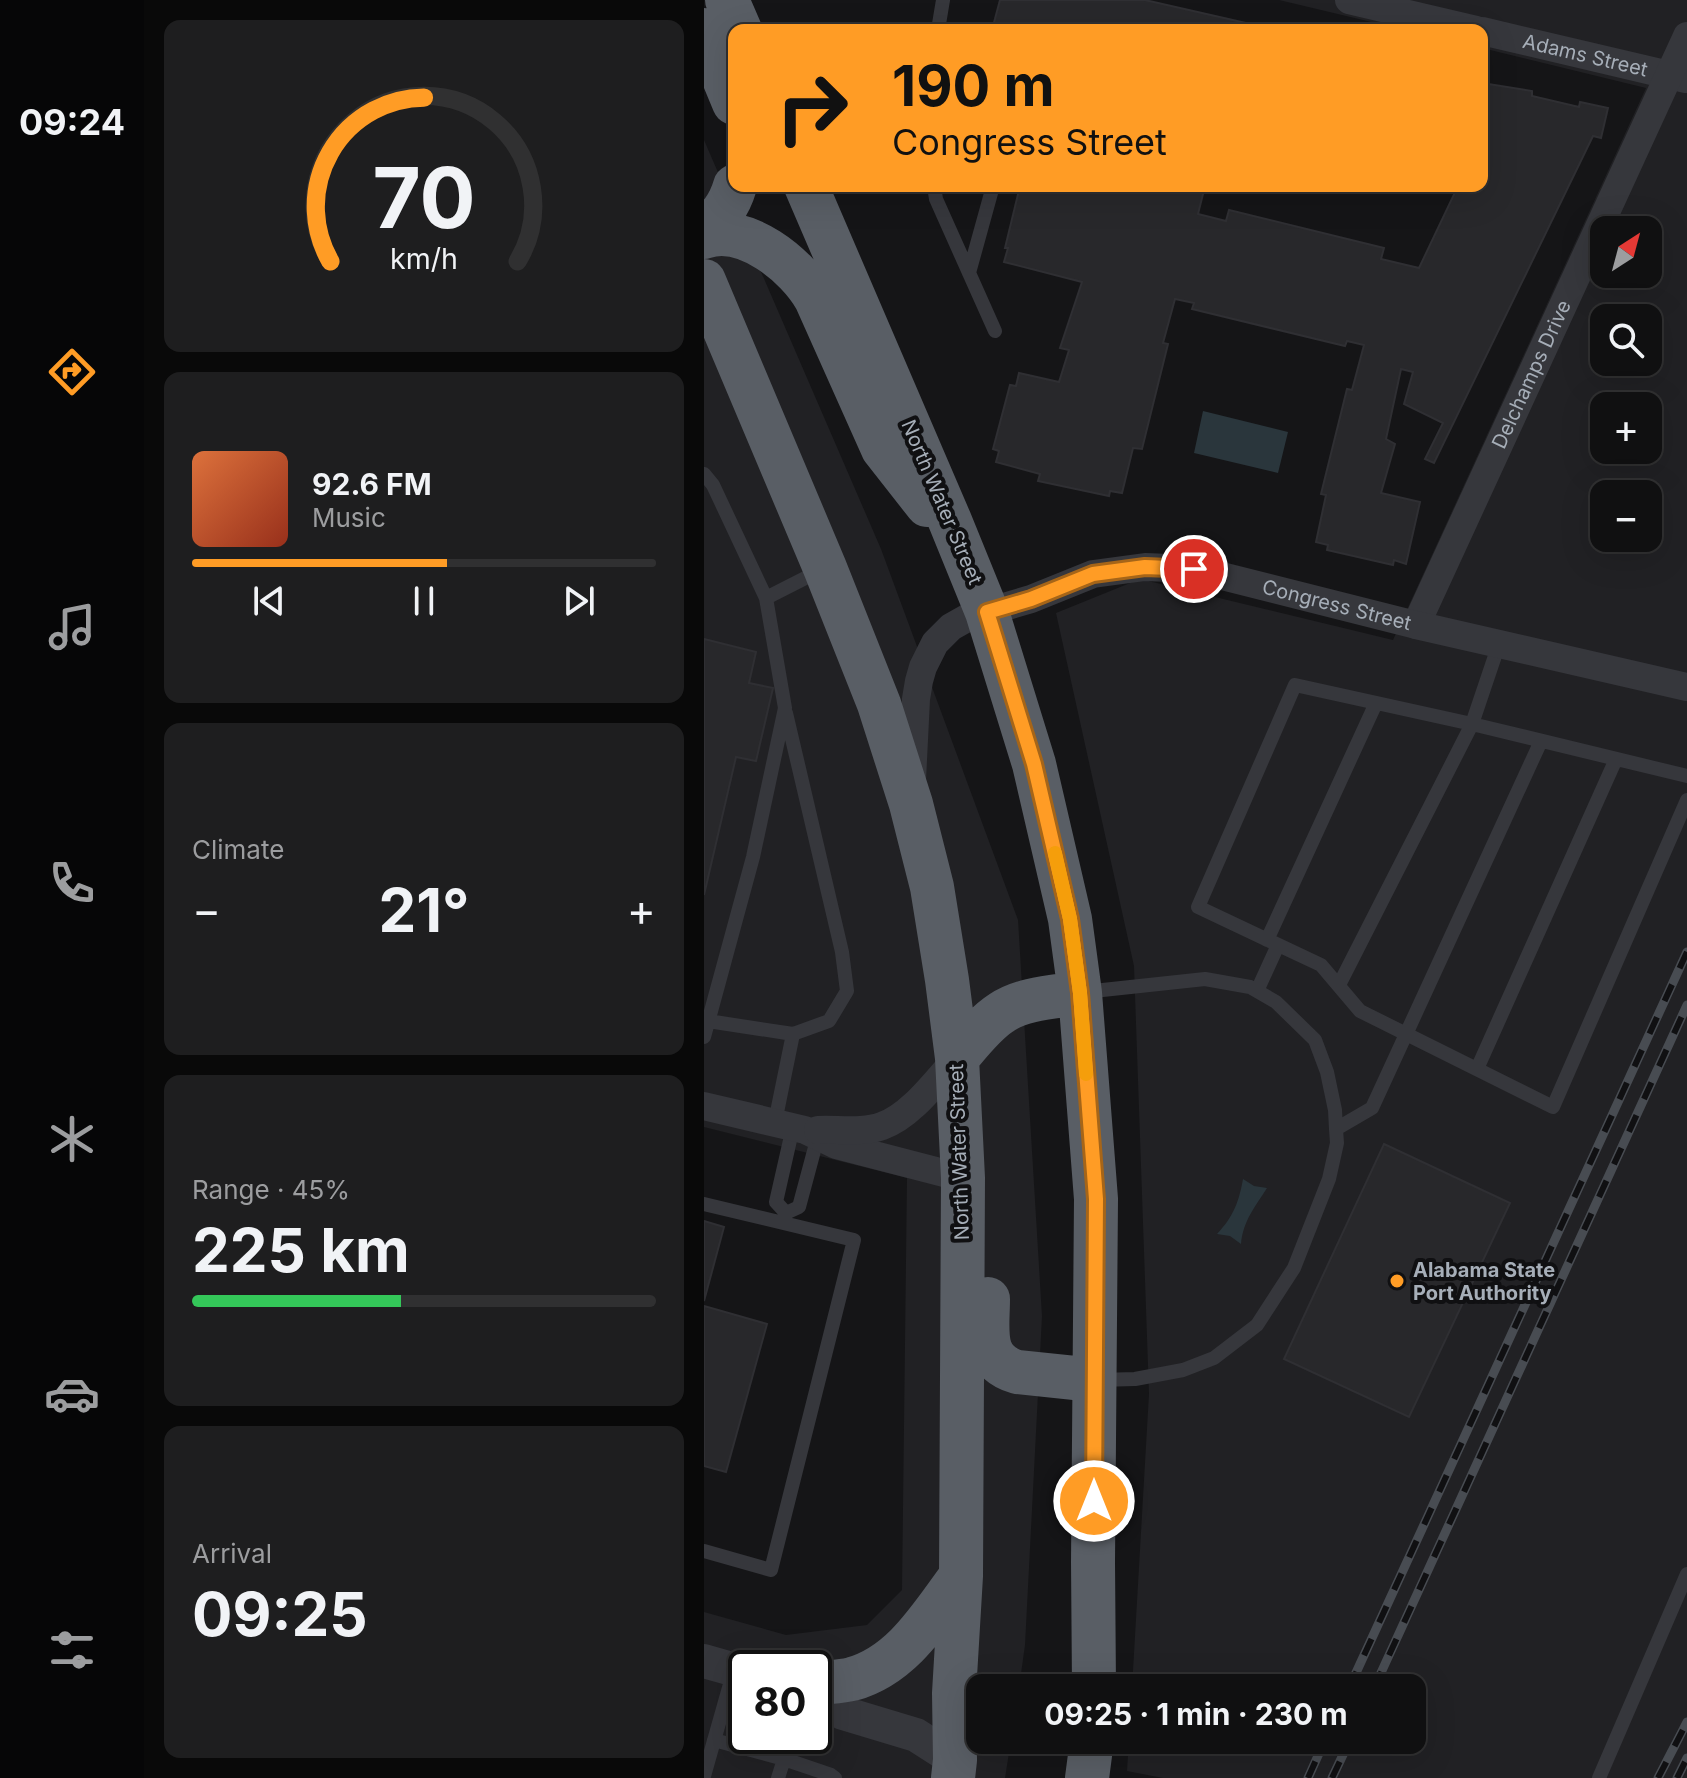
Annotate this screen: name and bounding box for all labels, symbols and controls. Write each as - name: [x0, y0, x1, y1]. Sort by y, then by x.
- street label: Adams Street: [1520, 29, 1650, 82]
- text: 190 m: [892, 52, 1055, 120]
- icon: right: [760, 56, 864, 160]
- text: 09:24: [19, 100, 125, 144]
- text: Congress Street: [892, 120, 1167, 164]
- text: 70: [372, 146, 476, 247]
- north arrow: [1590, 216, 1662, 288]
- map controls: [1590, 216, 1662, 552]
- text: km/h: [390, 241, 458, 276]
- street label: Delchamps Drive: [1487, 296, 1576, 452]
- button: search: [1590, 304, 1662, 376]
- icon: directions: [44, 344, 100, 400]
- button: +: [1590, 392, 1662, 464]
- street label: North Water Street: [896, 416, 988, 588]
- text: 92.6 FM: [312, 466, 432, 502]
- button: −: [1590, 480, 1662, 552]
- text: Music: [312, 502, 386, 533]
- pin: [1160, 535, 1228, 603]
- icon: arrive: [1172, 547, 1216, 591]
- street label: Congress Street: [1260, 575, 1414, 635]
- icon: previous: [247, 579, 291, 623]
- icon: pause: [402, 579, 446, 623]
- icon: next: [557, 579, 601, 623]
- icon: music: [44, 599, 100, 655]
- text: Climate: [192, 834, 284, 865]
- icon: phone: [44, 855, 100, 911]
- text: 21°: [378, 874, 470, 946]
- text: −: [192, 883, 221, 937]
- text: +: [627, 883, 656, 937]
- street label: North Water Street: [944, 1063, 974, 1241]
- icon: climate: [44, 1111, 100, 1167]
- text: Range · 45%: [192, 1174, 350, 1205]
- text: 225 km: [192, 1214, 410, 1286]
- place label: Alabama State Port Authority: [1413, 1258, 1555, 1305]
- marker: Alabama State Port Authority: [1388, 1272, 1406, 1290]
- icon: car: [44, 1366, 100, 1422]
- position arrow: [1052, 1459, 1136, 1543]
- text: Arrival: [192, 1538, 272, 1569]
- text: 09:25: [192, 1578, 368, 1650]
- icon: filters: [44, 1622, 100, 1678]
- speed limit sign: 80: [728, 1650, 832, 1754]
- text: 09:25 · 1 min · 230 m: [1044, 1696, 1348, 1732]

